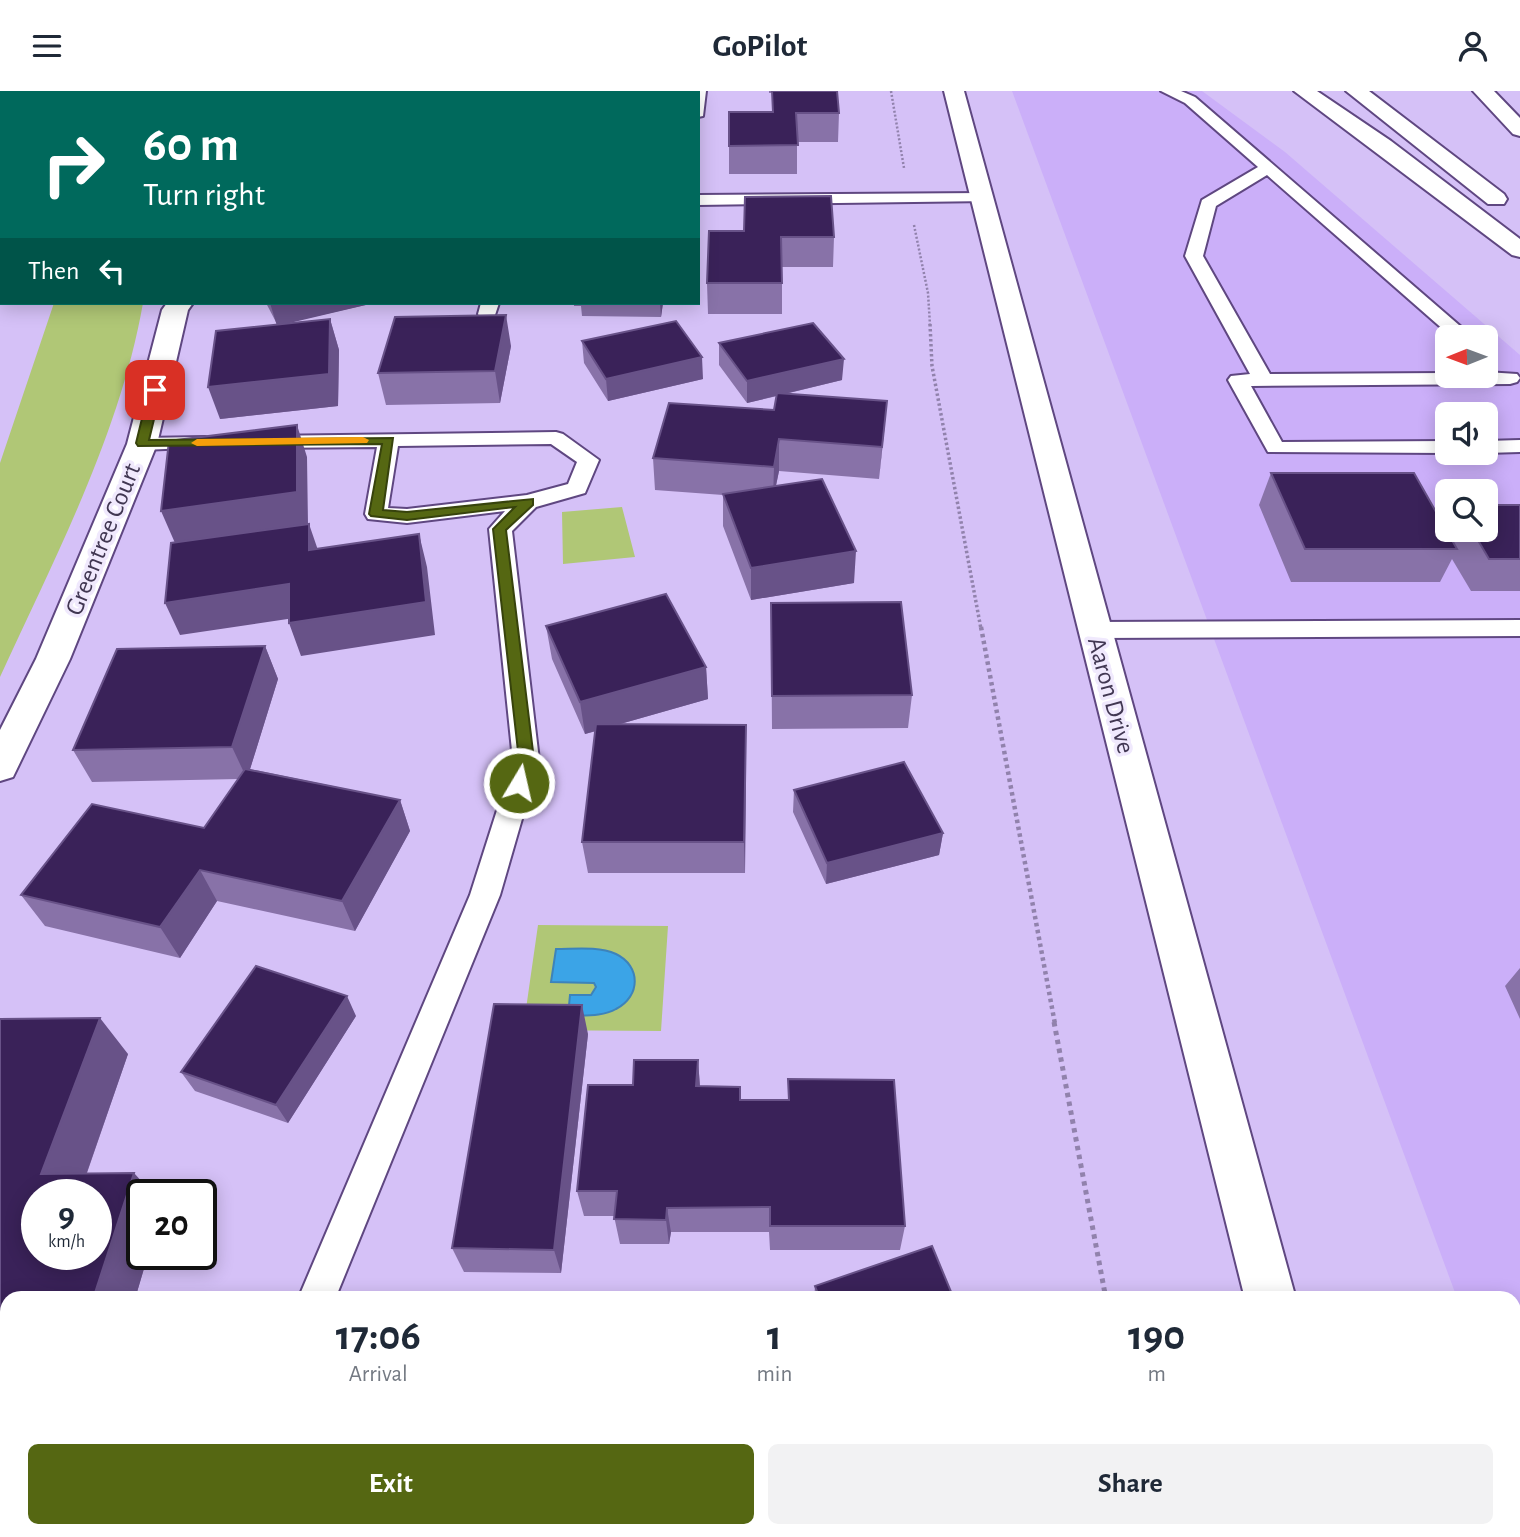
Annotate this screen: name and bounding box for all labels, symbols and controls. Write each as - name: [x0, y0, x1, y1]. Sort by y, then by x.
- icon: menu: [28, 27, 66, 65]
- icon: person: [1454, 27, 1492, 65]
- text: GoPilot: [713, 30, 807, 62]
- icon: right: [28, 119, 119, 210]
- text: 60 m: [143, 121, 239, 170]
- text: Turn right: [143, 179, 265, 211]
- icon: left: [93, 252, 131, 290]
- text: Then: [28, 258, 79, 284]
- north arrow: [1435, 325, 1498, 389]
- map controls: [1435, 325, 1498, 542]
- pin: [125, 360, 185, 420]
- icon: arrive: [136, 371, 174, 409]
- button: sound: [1435, 402, 1498, 465]
- street label: Greentree Court: [61, 460, 145, 619]
- button: search: [1435, 479, 1498, 542]
- street label: Aaron Drive: [1083, 634, 1139, 756]
- position arrow: [482, 746, 556, 820]
- speed limit sign: 20: [126, 1179, 217, 1270]
- text: 9: [58, 1198, 75, 1233]
- text: km/h: [48, 1233, 85, 1251]
- text: 17:06: [336, 1315, 421, 1357]
- text: 1: [767, 1315, 782, 1357]
- text: 190: [1128, 1315, 1185, 1357]
- text: Arrival: [349, 1363, 408, 1386]
- text: min: [756, 1363, 792, 1386]
- text: m: [1147, 1363, 1166, 1386]
- button: Exit: [28, 1444, 754, 1524]
- button: Share: [768, 1444, 1493, 1524]

